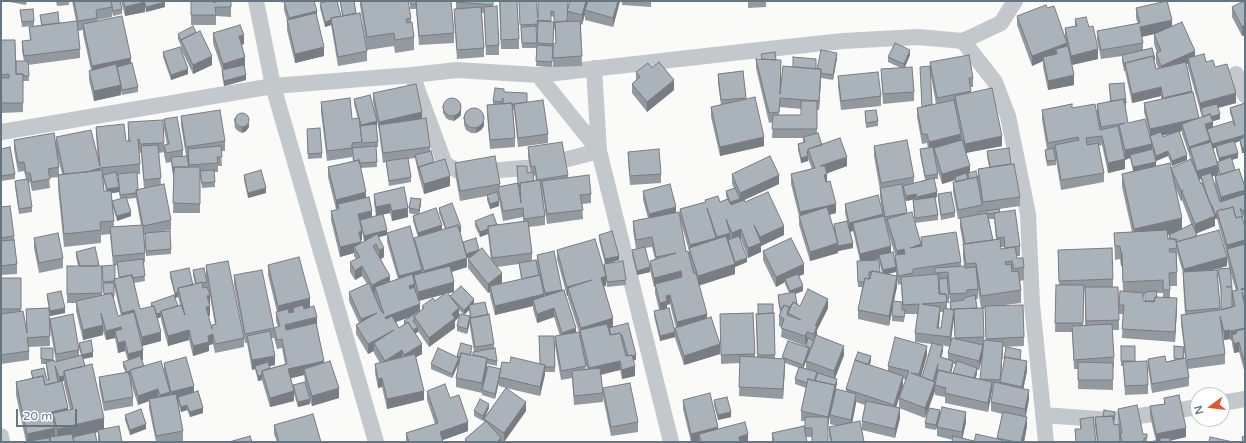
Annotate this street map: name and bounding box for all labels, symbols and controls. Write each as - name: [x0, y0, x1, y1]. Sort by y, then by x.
- north arrow: [1190, 387, 1230, 427]
- scale bar: [18, 401, 79, 427]
- text: N: [1191, 404, 1206, 416]
- text: 20 m: [23, 409, 52, 423]

